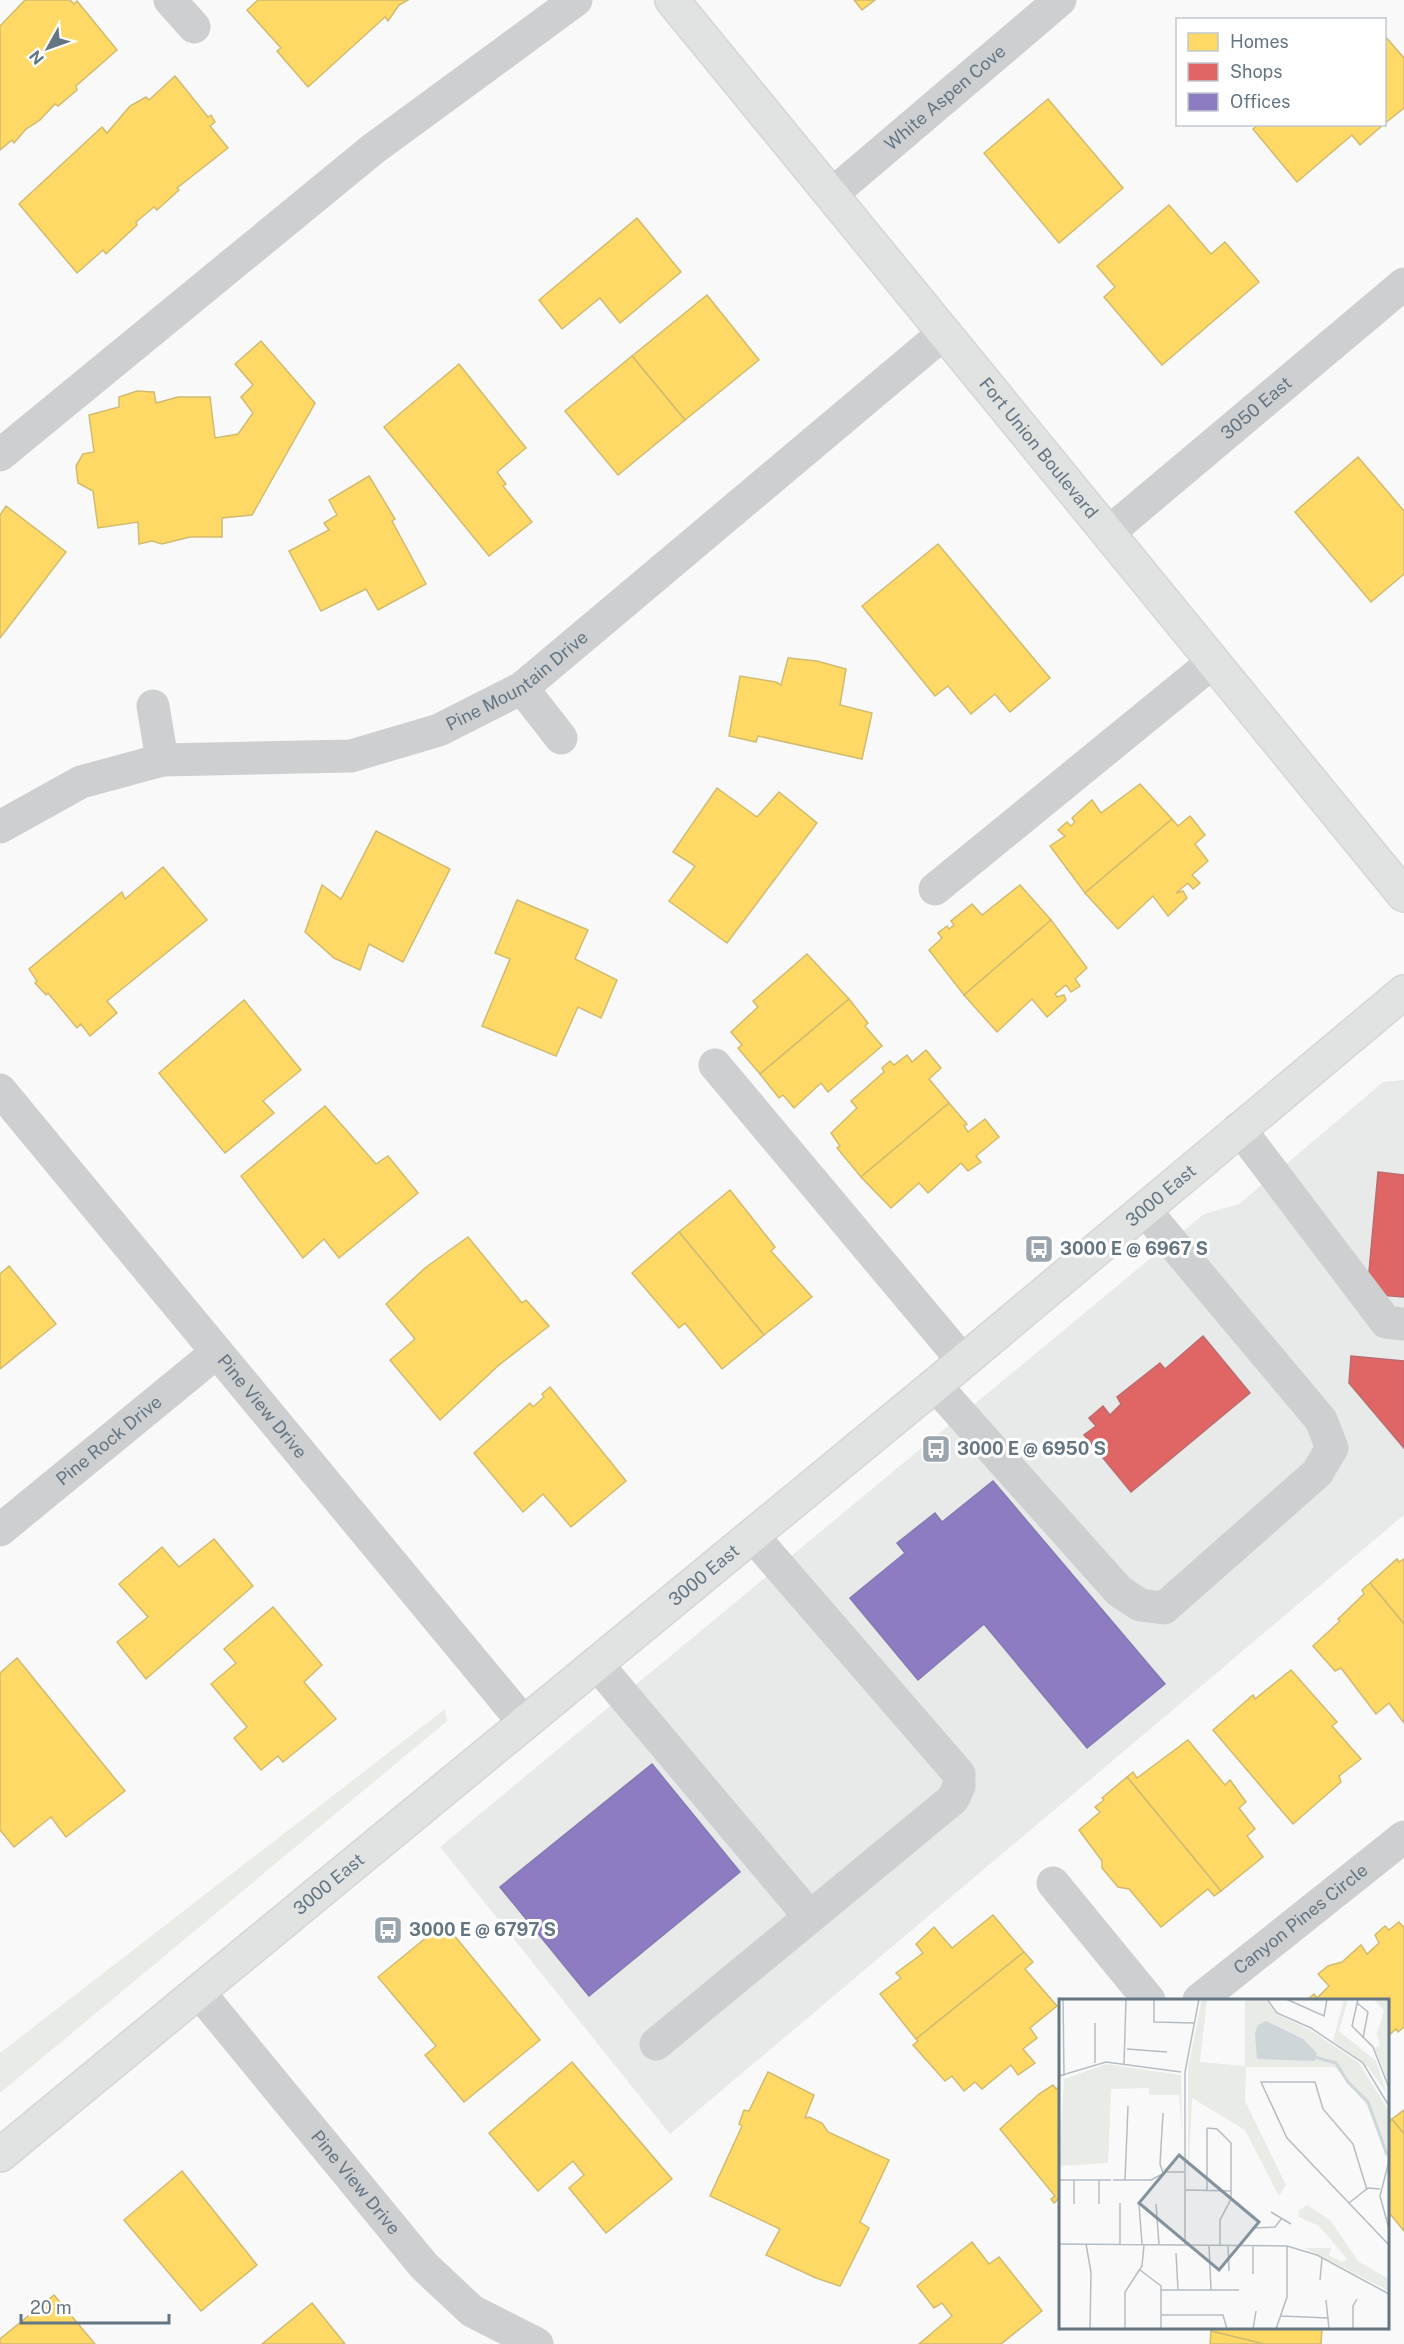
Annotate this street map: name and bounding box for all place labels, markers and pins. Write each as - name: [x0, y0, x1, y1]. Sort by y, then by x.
- bus stop icon: 3000 E @ 6967 S: [1023, 1233, 1055, 1265]
- place label: 3000 E @ 6967 S: [1060, 1238, 1208, 1259]
- bus stop icon: 3000 E @ 6950 S: [920, 1433, 952, 1465]
- place label: 3000 E @ 6950 S: [957, 1438, 1106, 1459]
- bus stop icon: 3000 E @ 6797 S: [372, 1914, 404, 1946]
- place label: 3000 E @ 6797 S: [409, 1919, 556, 1940]

